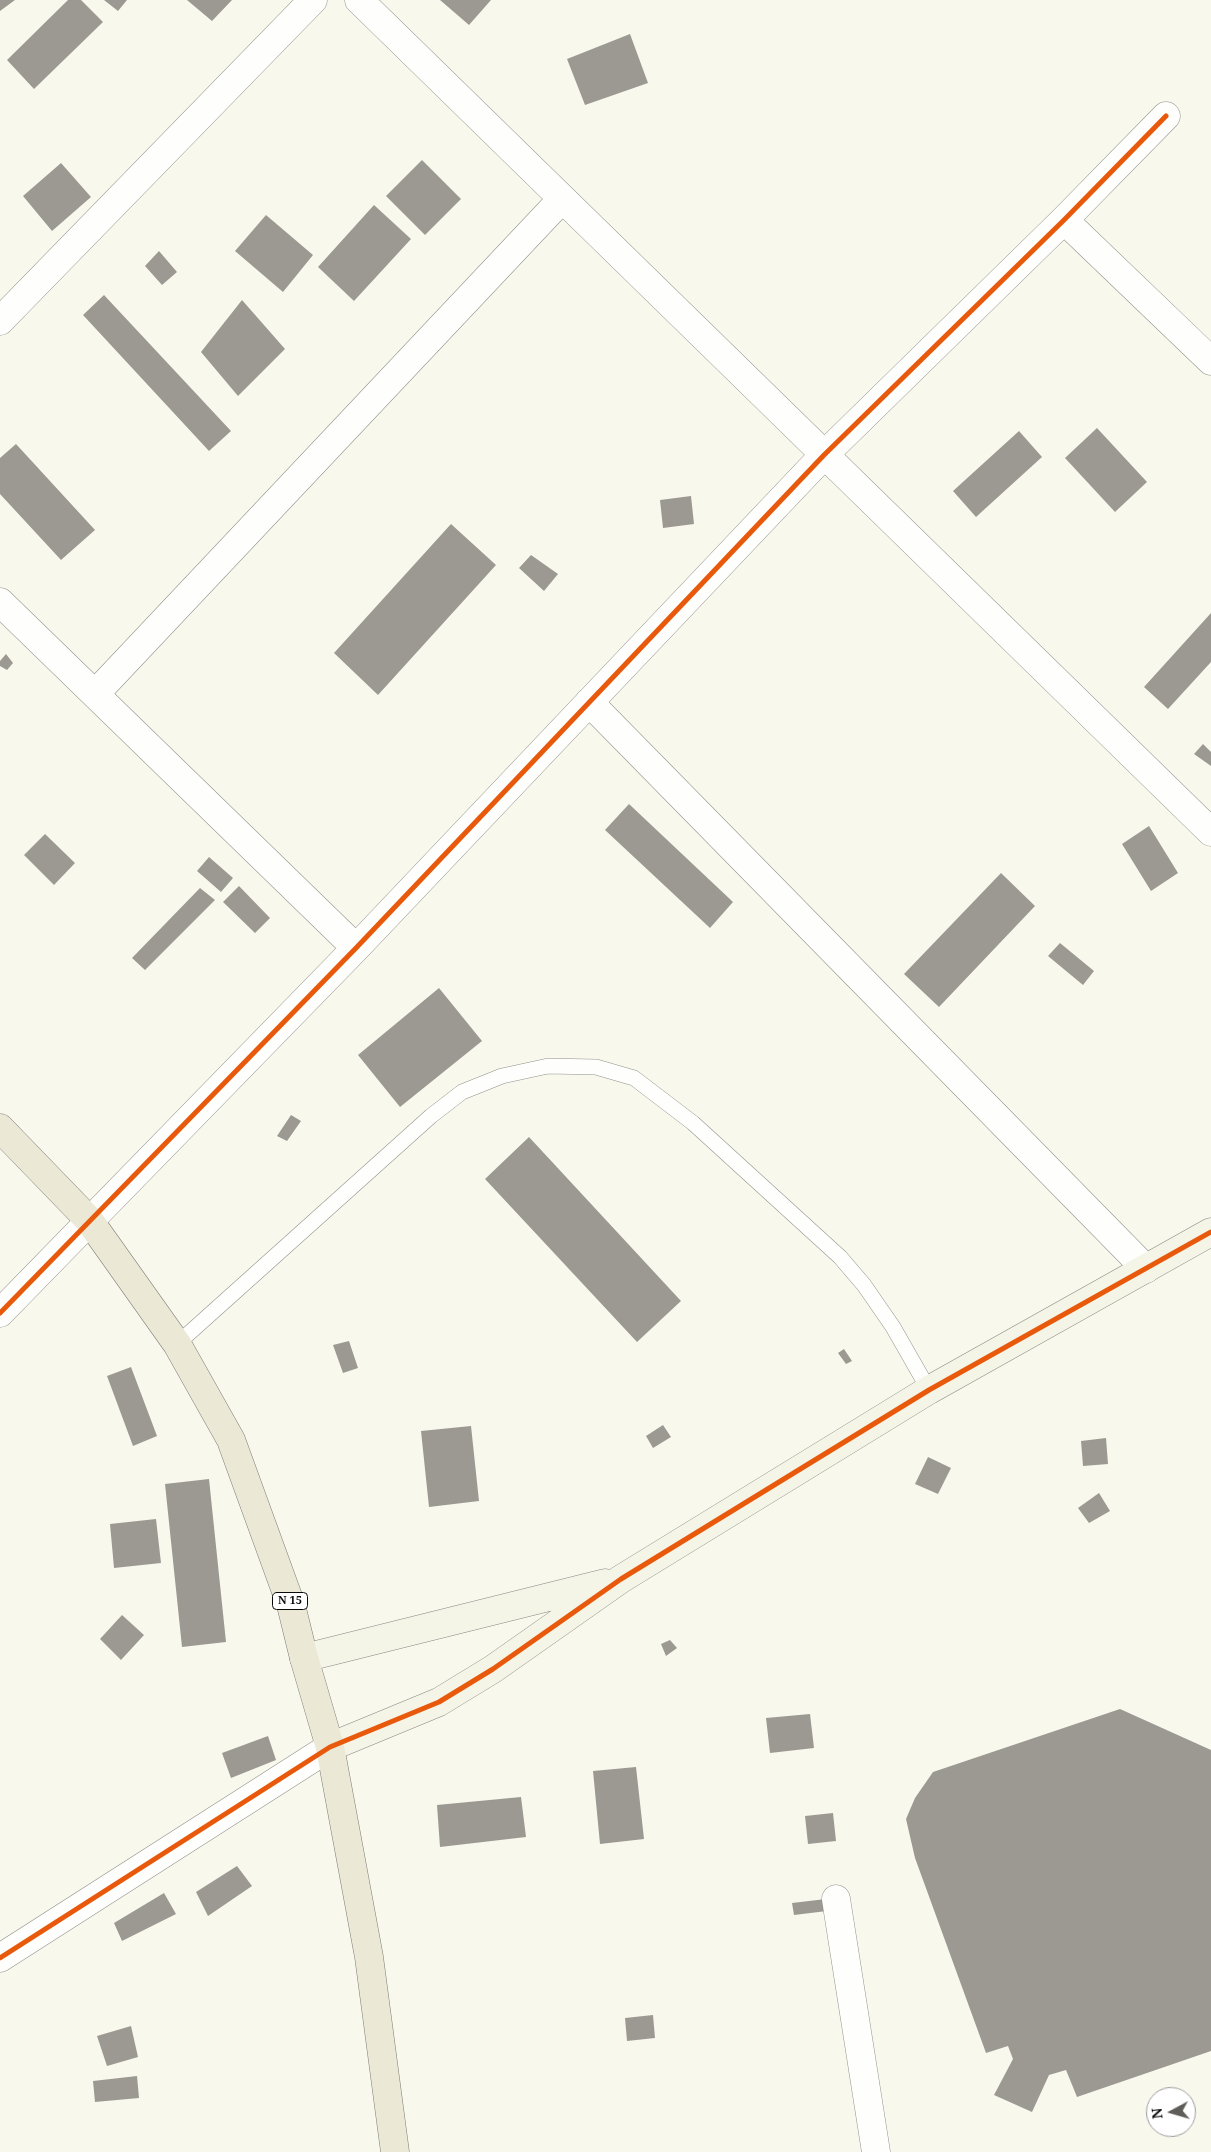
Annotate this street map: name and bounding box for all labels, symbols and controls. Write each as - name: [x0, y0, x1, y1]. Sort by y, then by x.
- road number: N 15: [272, 1592, 308, 1610]
- north arrow: [1146, 2087, 1196, 2137]
- text: N: [1147, 2107, 1167, 2120]

